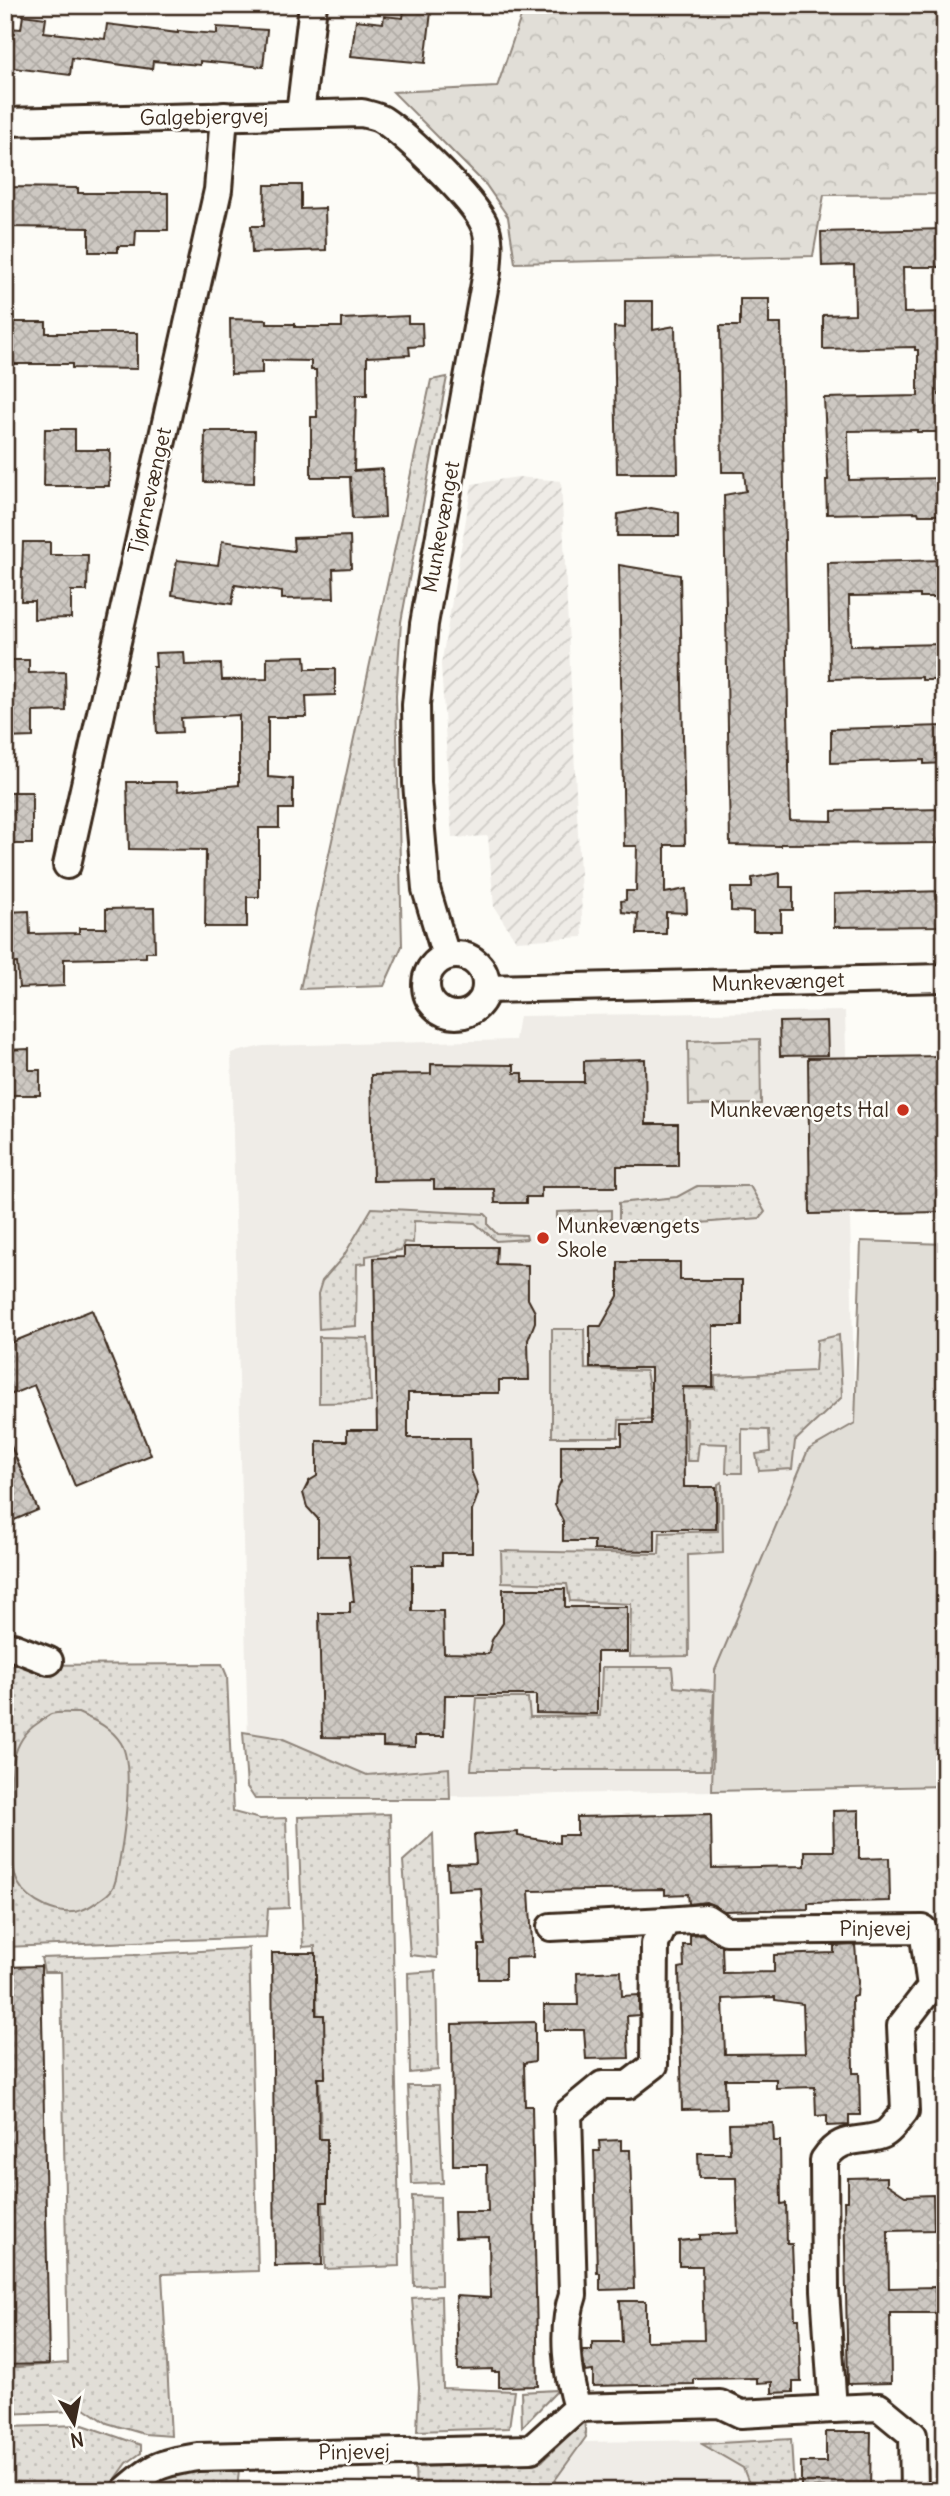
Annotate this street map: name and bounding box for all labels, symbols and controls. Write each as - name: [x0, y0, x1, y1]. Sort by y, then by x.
- street label: Galgebjergvej: [139, 102, 269, 131]
- street label: Tjørnevænget: [122, 425, 177, 557]
- street label: Munkevænget: [416, 459, 465, 595]
- street label: Munkevænget: [711, 966, 845, 997]
- place label: Munkevængets Hal: [709, 1096, 889, 1123]
- marker: Munkevængets Hal: [895, 1102, 911, 1118]
- place label: Munkevængets Skole: [557, 1212, 700, 1263]
- marker: Munkevængets Skole: [535, 1230, 551, 1246]
- street label: Pinjevej: [839, 1915, 911, 1942]
- north arrow: [38, 2388, 108, 2458]
- text: N: [68, 2427, 86, 2453]
- street label: Pinjevej: [318, 2437, 390, 2466]

